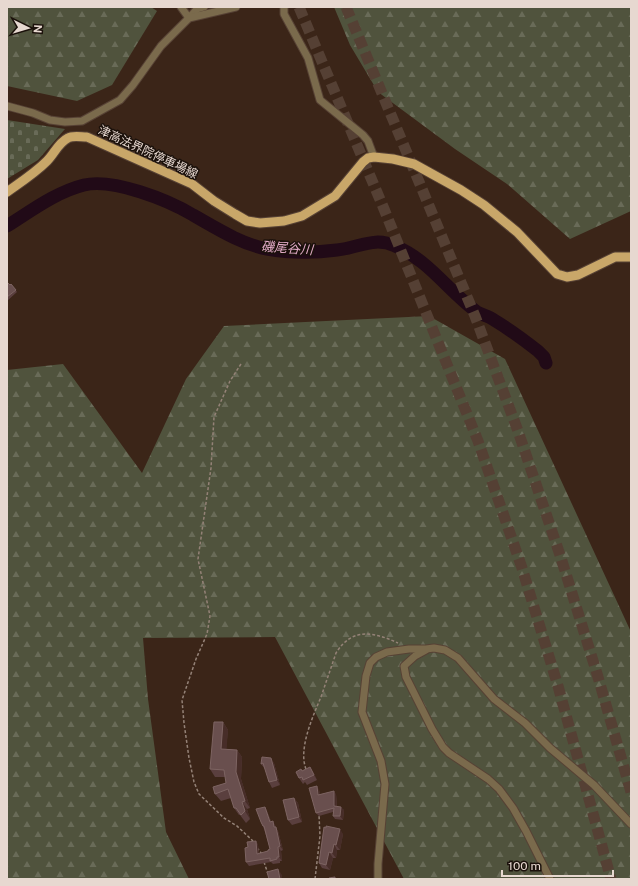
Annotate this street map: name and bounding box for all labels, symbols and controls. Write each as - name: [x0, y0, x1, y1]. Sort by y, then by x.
- north arrow: [8, 8, 48, 48]
- text: N: [32, 24, 44, 34]
- street label: 津高法界院停車場線: [96, 123, 200, 181]
- water label: 磯尾谷川: [261, 239, 315, 257]
- scale bar: [502, 852, 613, 878]
- text: 100 m: [508, 859, 541, 873]

